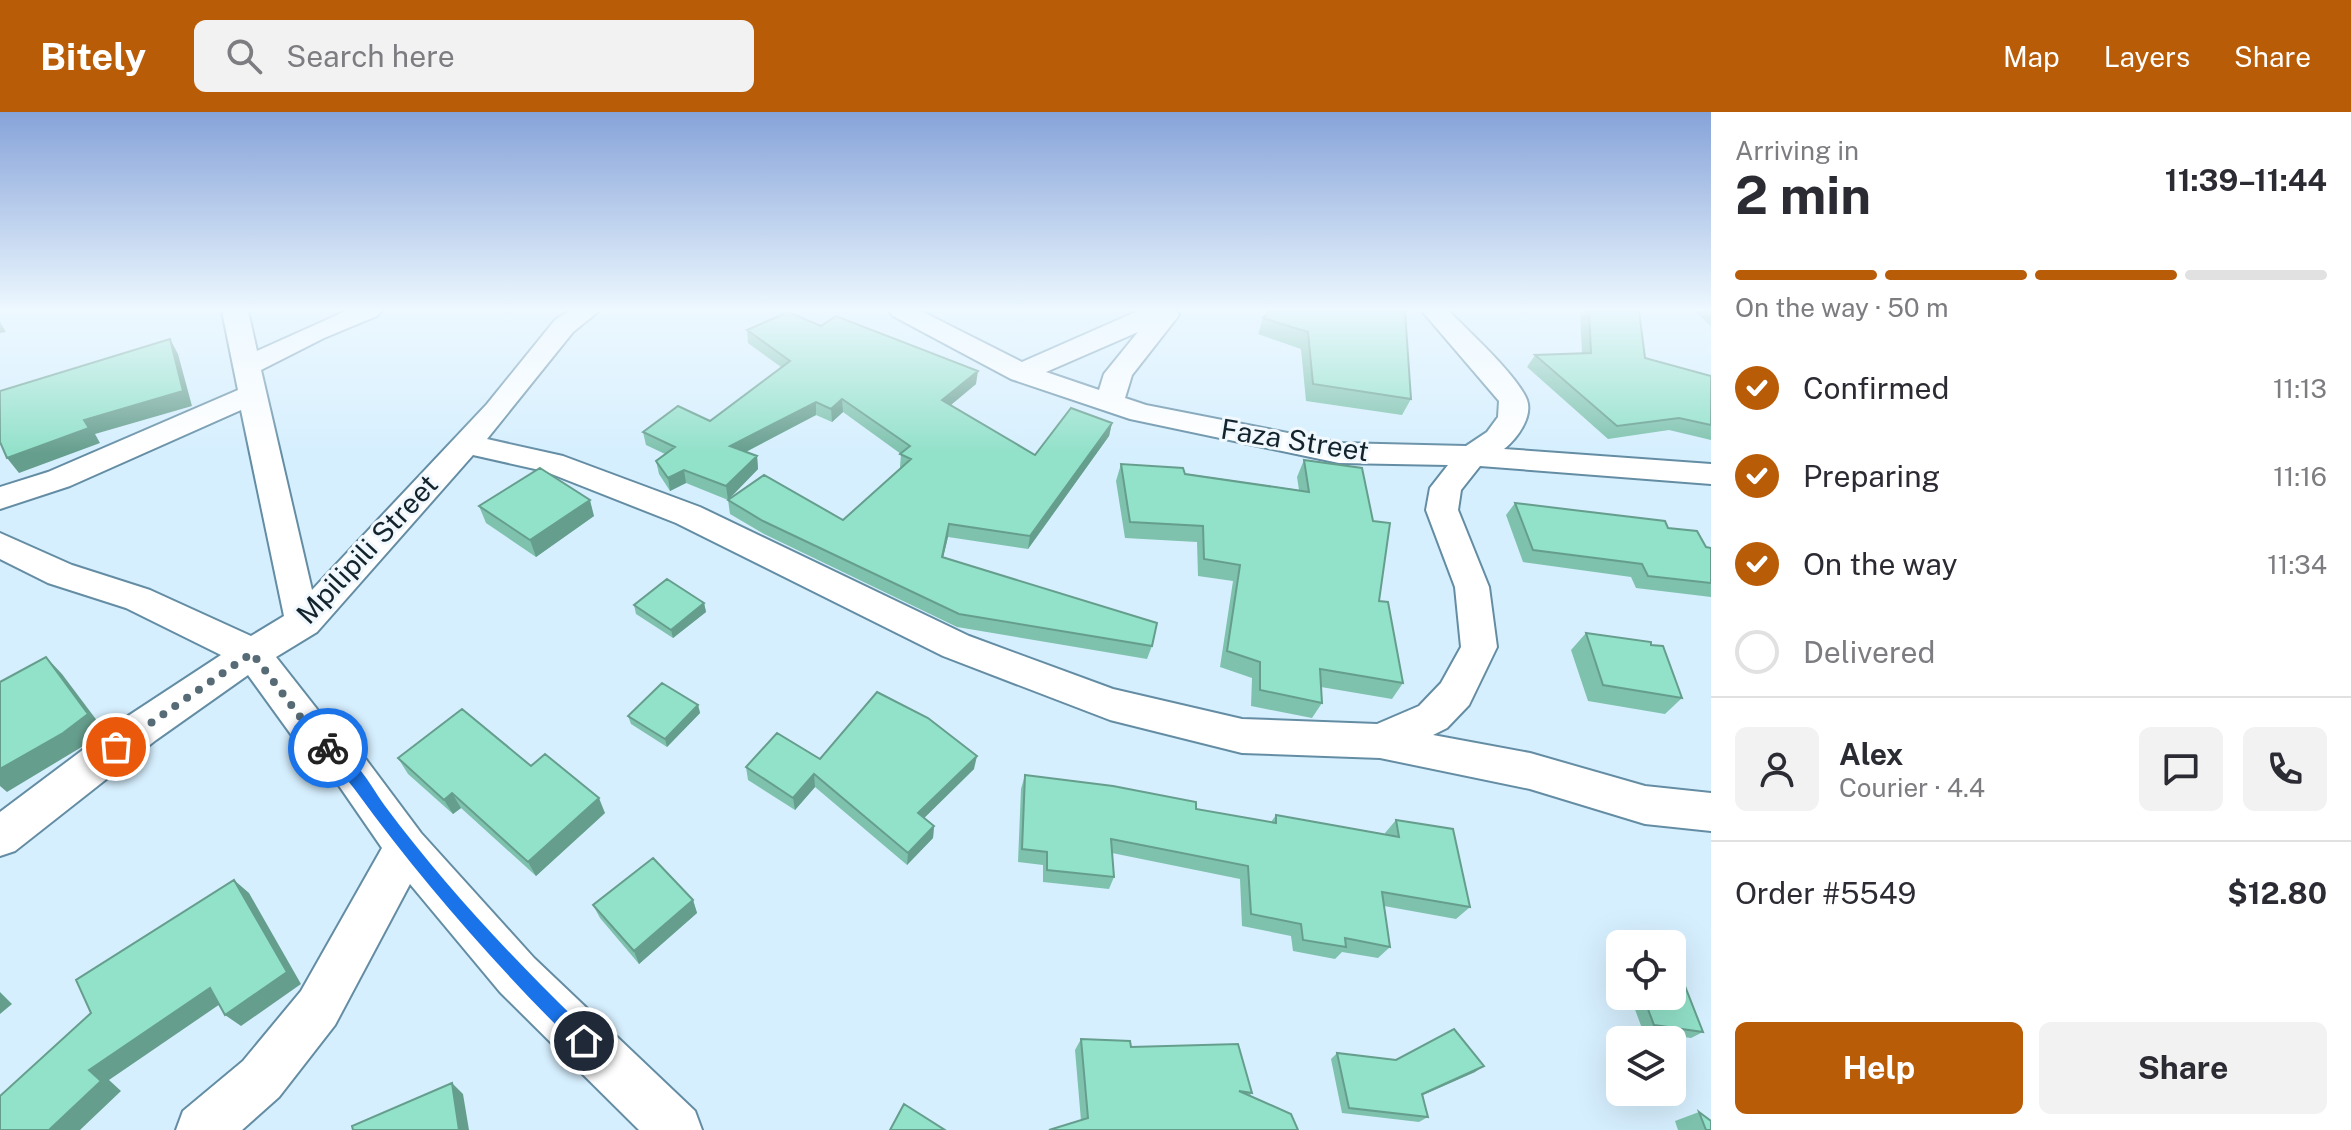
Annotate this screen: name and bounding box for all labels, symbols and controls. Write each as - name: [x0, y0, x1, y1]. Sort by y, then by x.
- search box: [194, 20, 754, 92]
- text: Bitely: [40, 34, 146, 79]
- icon: search: [222, 34, 266, 78]
- text: Search here: [286, 38, 455, 74]
- text: Map: [2003, 40, 2060, 73]
- text: Layers: [2104, 40, 2190, 73]
- text: Share: [2234, 40, 2311, 73]
- text: Arriving in: [1735, 135, 1859, 166]
- text: 11:39–11:44: [2165, 162, 2327, 198]
- text: 2 min: [1735, 165, 1871, 226]
- text: On the way · 50 m: [1735, 292, 1949, 323]
- icon: check: [1735, 366, 1779, 410]
- text: Confirmed: [1803, 370, 1949, 406]
- text: 11:13: [2273, 373, 2327, 404]
- street label: Faza Street: [1219, 412, 1371, 467]
- icon: check: [1735, 454, 1779, 498]
- text: Preparing: [1803, 458, 1940, 494]
- text: 11:16: [2273, 461, 2327, 492]
- street label: Mpilipili Street: [289, 467, 444, 630]
- icon: check: [1735, 542, 1779, 586]
- text: On the way: [1803, 546, 1957, 582]
- text: 11:34: [2267, 549, 2327, 580]
- text: Delivered: [1803, 634, 1935, 670]
- courier: [288, 708, 368, 788]
- pin: [82, 713, 150, 781]
- icon: bag: [94, 725, 138, 769]
- icon: bike: [306, 726, 350, 770]
- button: person: [1735, 727, 1819, 811]
- button: chat: [2139, 727, 2223, 811]
- button: phone: [2243, 727, 2327, 811]
- text: Alex: [1839, 736, 1903, 772]
- text: Courier · 4.4: [1839, 772, 1985, 803]
- text: Order #5549: [1735, 875, 1916, 911]
- text: $12.80: [2227, 875, 2327, 911]
- map controls: [1606, 930, 1686, 1106]
- button: locate: [1606, 930, 1686, 1010]
- pin: [550, 1007, 618, 1075]
- icon: home: [562, 1019, 606, 1063]
- button: Help: [1735, 1022, 2023, 1114]
- button: Share: [2039, 1022, 2327, 1114]
- button: layers: [1606, 1026, 1686, 1106]

